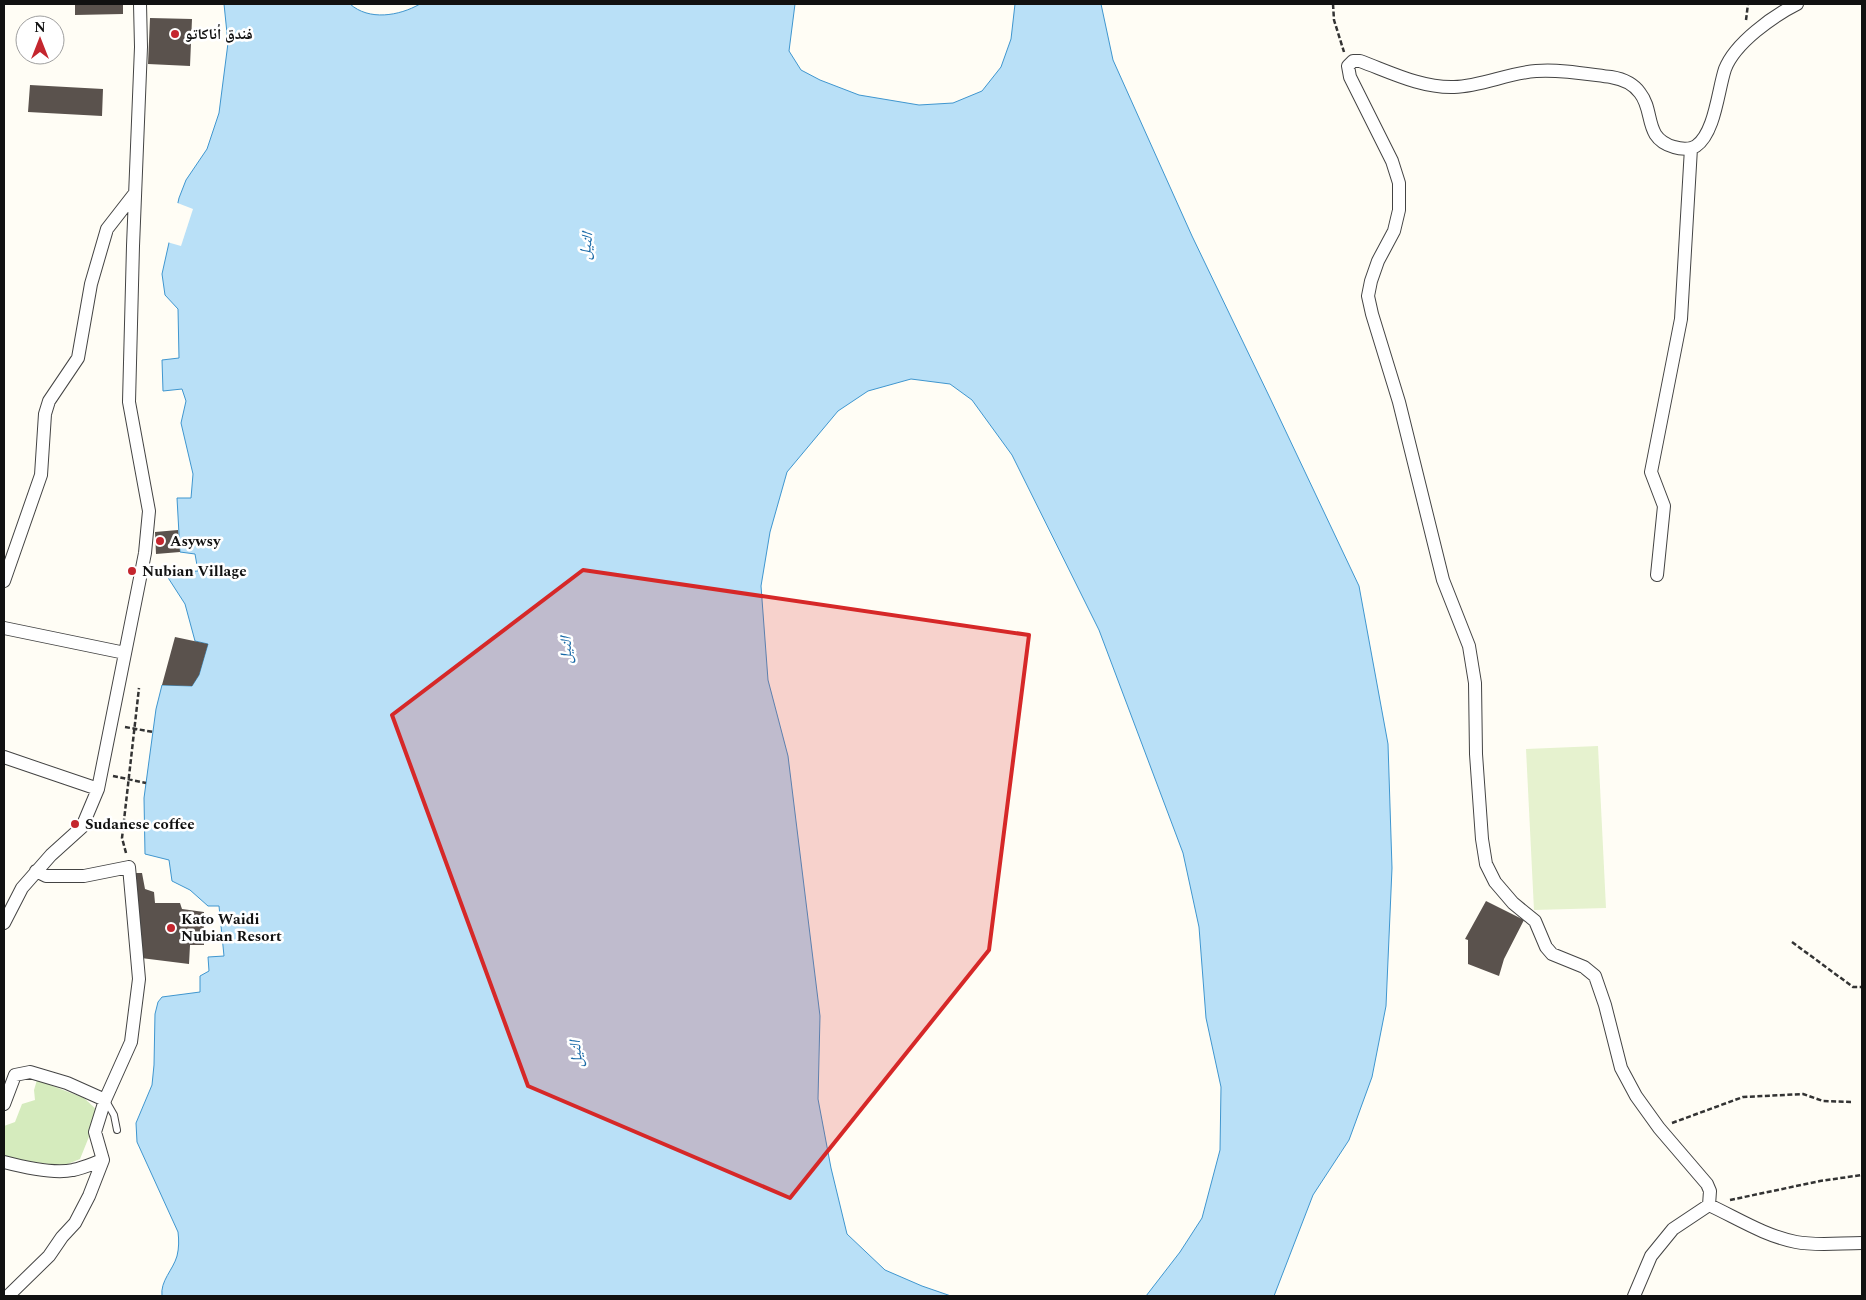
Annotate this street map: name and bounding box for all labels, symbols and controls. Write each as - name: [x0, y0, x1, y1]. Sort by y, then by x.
- north arrow: [15, 15, 65, 65]
- text: N: [34, 17, 46, 38]
- place label: فندق أناكاتو: [185, 23, 253, 46]
- marker: فندق أناكاتو: [169, 28, 181, 40]
- water label: النيل: [573, 229, 600, 261]
- place label: Asywsy: [170, 530, 221, 553]
- marker: Asywsy: [154, 535, 166, 547]
- place label: Nubian Village: [142, 560, 247, 583]
- marker: Nubian Village: [126, 565, 138, 577]
- water label: النيل: [554, 634, 578, 664]
- place label: Sudanese coffee: [85, 813, 195, 836]
- marker: Sudanese coffee: [69, 818, 81, 830]
- place label: Kato Waidi Nubian Resort: [181, 908, 282, 948]
- marker: Kato Waidi Nubian Resort: [165, 922, 177, 934]
- water label: النيل: [563, 1037, 589, 1069]

